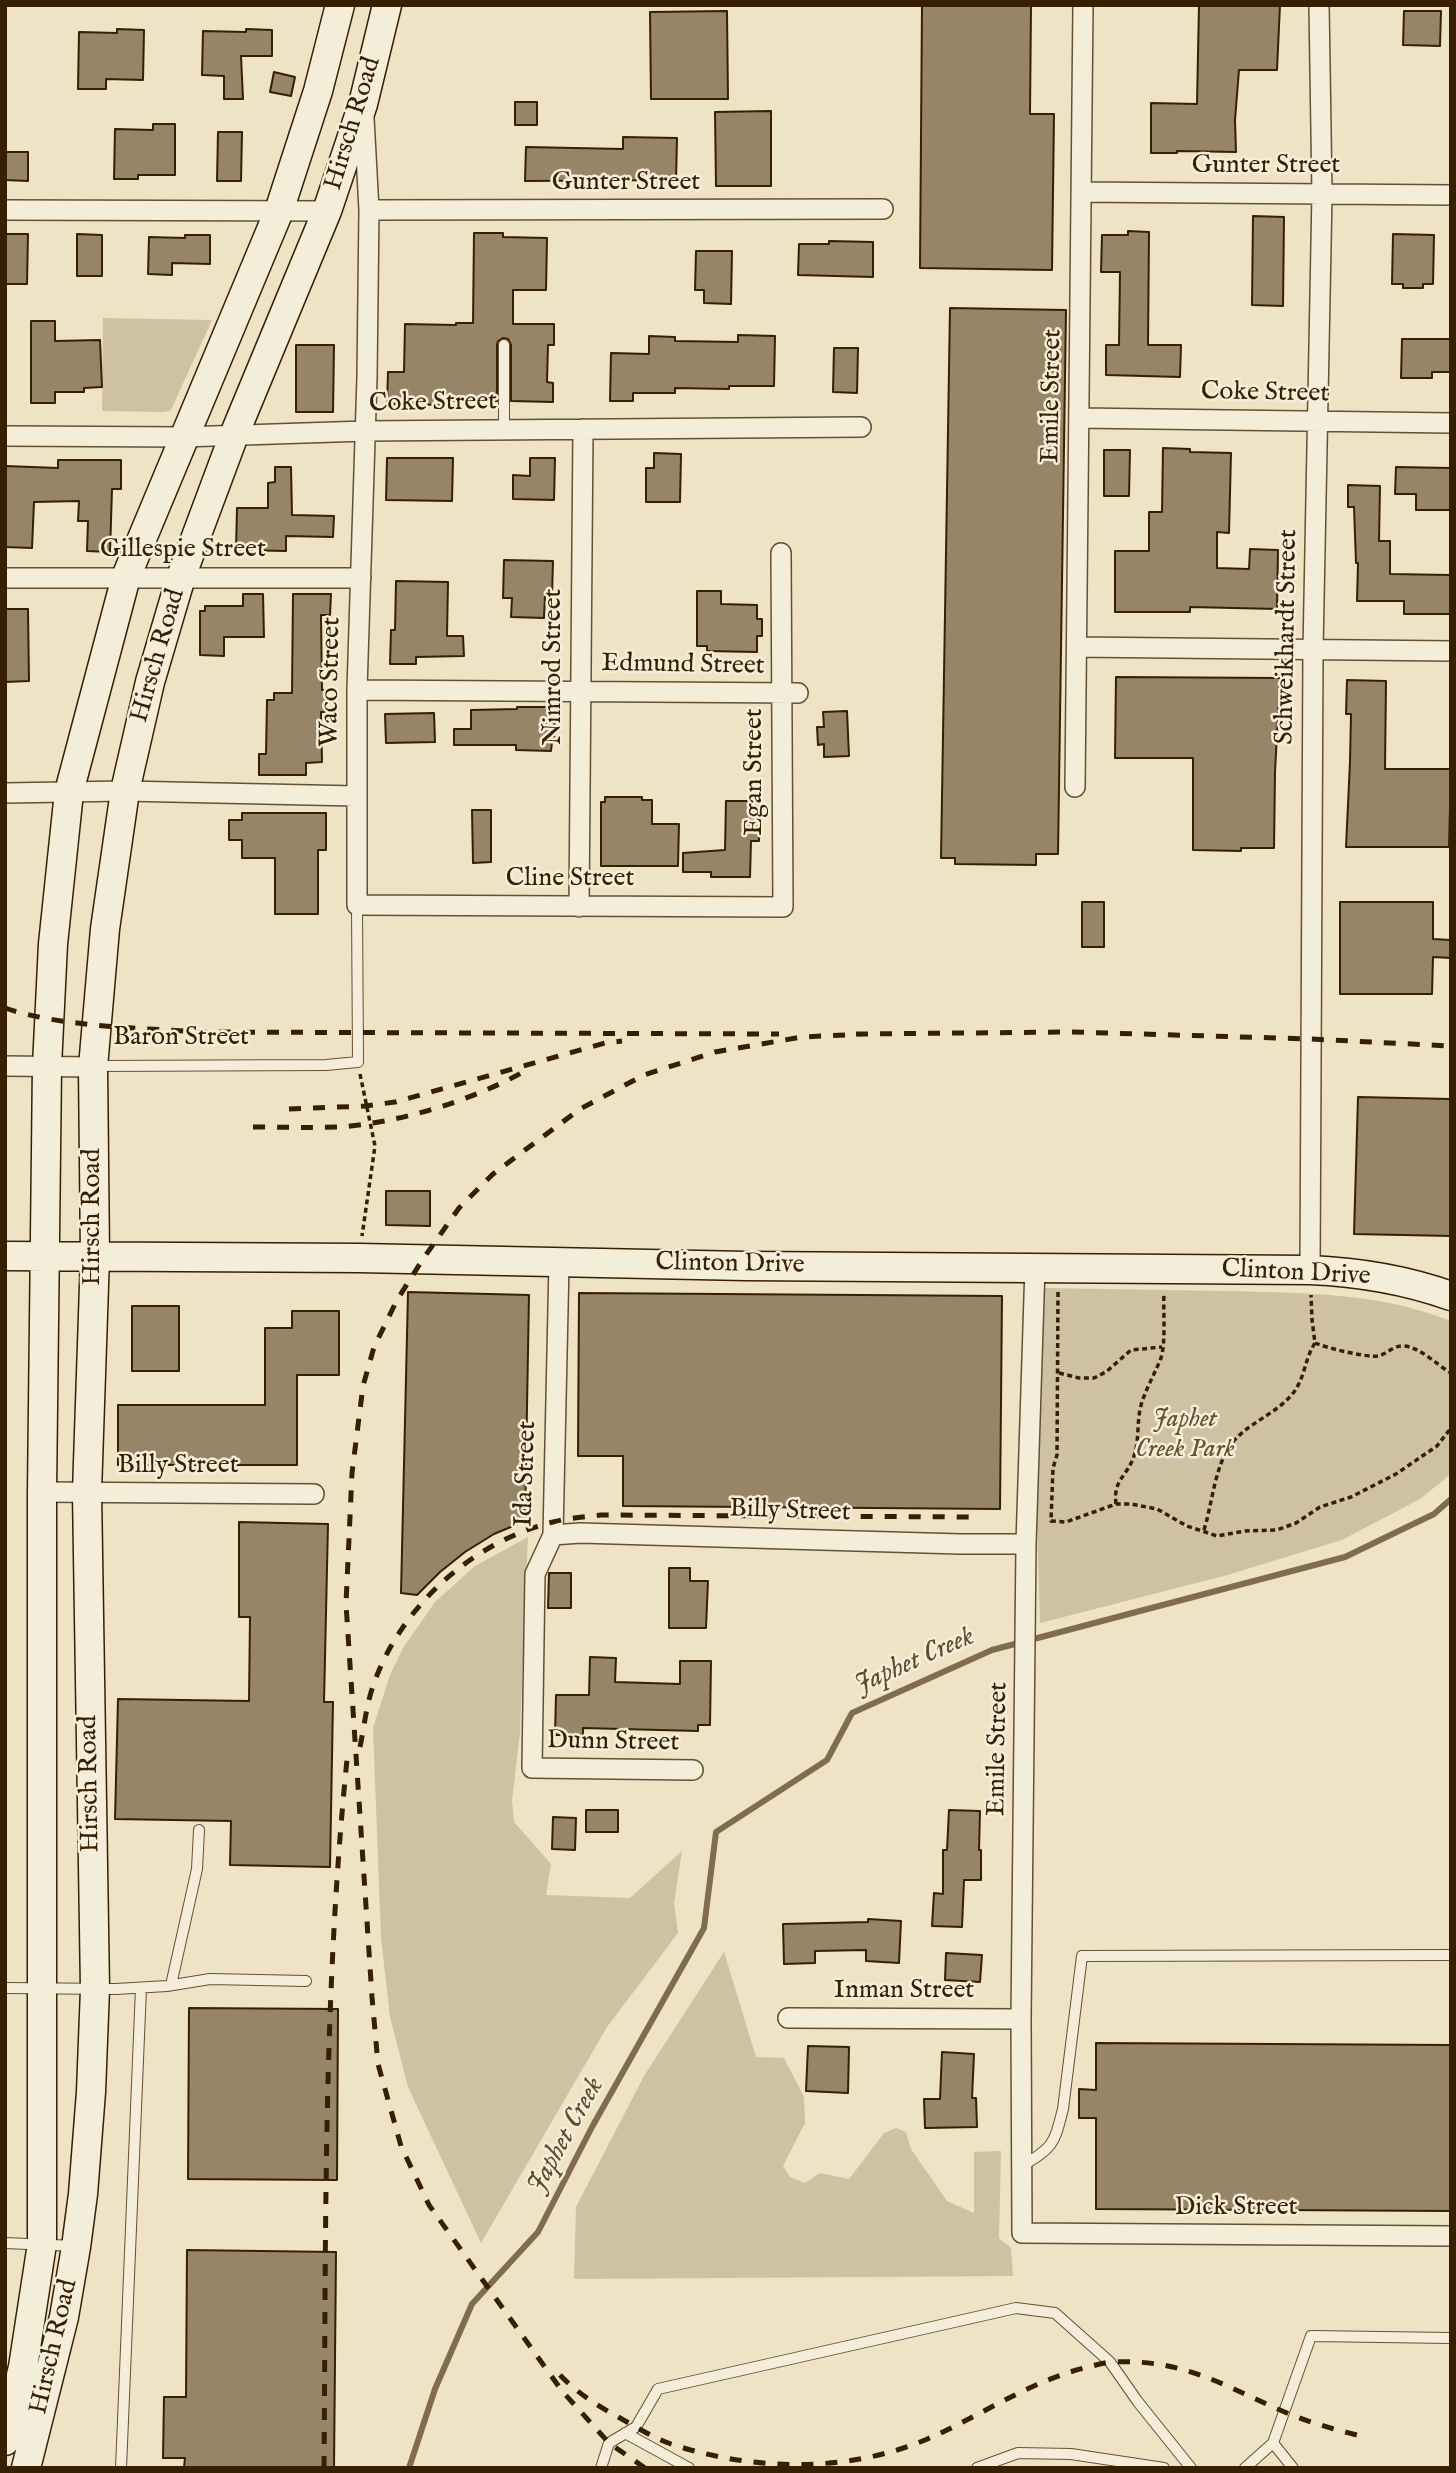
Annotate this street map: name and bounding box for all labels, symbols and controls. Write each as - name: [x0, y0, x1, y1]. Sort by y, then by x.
- street label: Hirsch Road: [319, 54, 389, 194]
- street label: Gunter Street: [1192, 151, 1340, 183]
- street label: Gunter Street: [552, 168, 700, 200]
- street label: Emile Street: [1036, 329, 1070, 463]
- street label: Coke Street: [1201, 377, 1329, 411]
- street label: Coke Street: [369, 387, 497, 421]
- street label: Schweikhardt Street: [1271, 529, 1305, 745]
- street label: Gillespie Street: [100, 535, 266, 567]
- street label: Hirsch Road: [125, 586, 193, 726]
- street label: Nimrod Street: [539, 588, 571, 746]
- street label: Waco Street: [315, 617, 349, 747]
- street label: Edmund Street: [601, 649, 765, 683]
- street label: Egan Street: [740, 708, 772, 836]
- street label: Cline Street: [506, 864, 634, 896]
- street label: Baron Street: [113, 1023, 249, 1055]
- street label: Hirsch Road: [78, 1148, 110, 1286]
- street label: Clinton Drive: [655, 1248, 805, 1282]
- street label: Clinton Drive: [1221, 1255, 1371, 1293]
- park label: Japhet Creek Park: [1135, 1405, 1235, 1466]
- street label: Ida Street: [510, 1420, 544, 1528]
- street label: Billy Street: [117, 1451, 239, 1483]
- street label: Billy Street: [729, 1494, 851, 1530]
- water label: Japhet Creek: [850, 1621, 980, 1703]
- street label: Emile Street: [982, 1682, 1016, 1816]
- street label: Hirsch Road: [74, 1715, 108, 1853]
- street label: Dunn Street: [547, 1726, 679, 1760]
- street label: Inman Street: [834, 1976, 974, 2008]
- water label: Japhet Creek: [521, 2072, 613, 2200]
- street label: Dick Street: [1174, 2193, 1298, 2225]
- street label: Hirsch Road: [24, 2277, 86, 2417]

